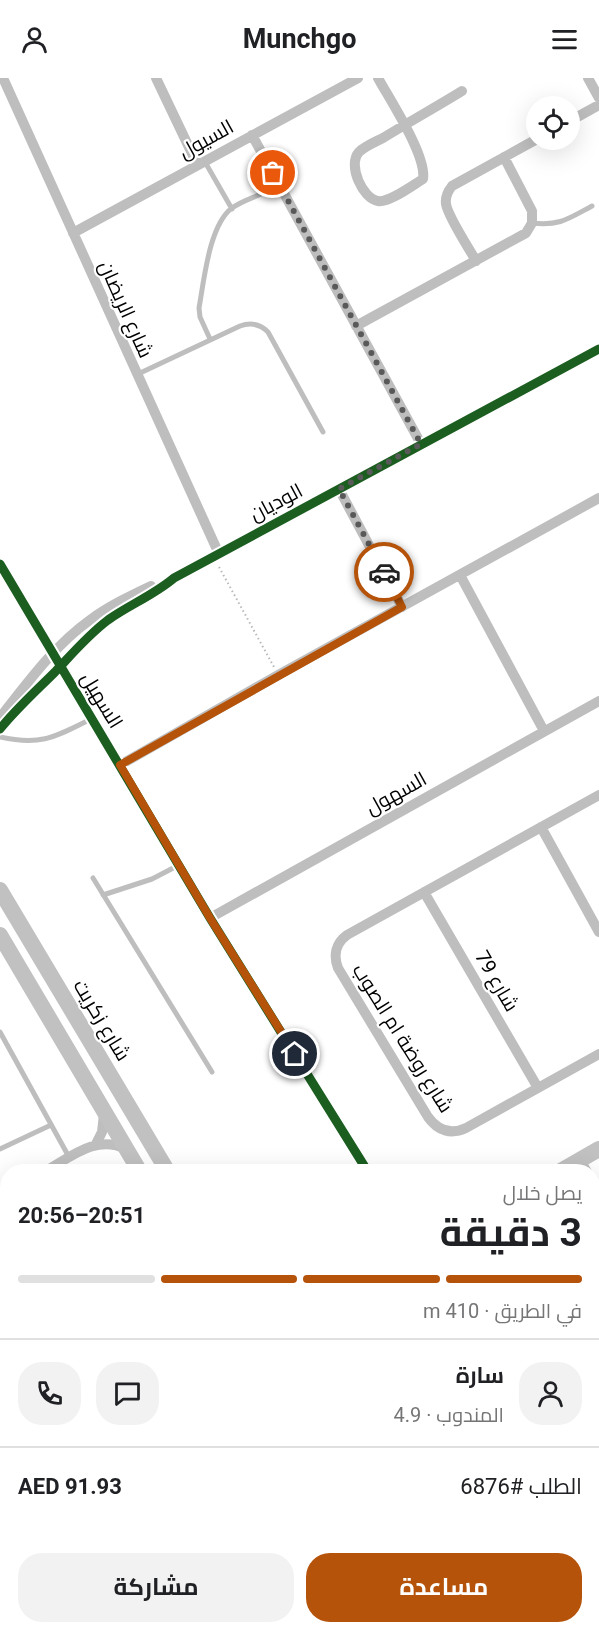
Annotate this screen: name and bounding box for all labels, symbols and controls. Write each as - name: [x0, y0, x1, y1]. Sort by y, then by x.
- icon: person: [18, 23, 51, 56]
- text: Munchgo: [243, 23, 356, 55]
- icon: menu: [548, 23, 581, 56]
- map controls: [526, 96, 580, 150]
- button: locate: [526, 96, 580, 150]
- street label: السيول: [174, 114, 238, 165]
- pin: [247, 147, 298, 198]
- icon: bag: [256, 156, 289, 189]
- street label: شارع الريضان: [92, 257, 158, 362]
- street label: الوديان: [245, 478, 307, 527]
- courier: [354, 542, 414, 602]
- icon: car: [368, 556, 401, 589]
- street label: السهيل: [75, 668, 128, 733]
- street label: السهول: [361, 766, 431, 820]
- street label: شارع 79: [468, 946, 524, 1017]
- street label: شارع روضة ام الصوب: [346, 959, 458, 1118]
- street label: شارع زكريت: [67, 975, 136, 1066]
- pin: [269, 1028, 320, 1079]
- icon: home: [278, 1037, 311, 1070]
- text: يصل خلال: [503, 1181, 582, 1205]
- text: 20:51–20:56: [18, 1203, 145, 1228]
- text: 3 دقيقة: [440, 1210, 582, 1256]
- text: في الطريق · 410 m: [423, 1299, 582, 1323]
- button: phone: [18, 1362, 81, 1425]
- button: chat: [96, 1362, 159, 1425]
- button: person: [519, 1362, 582, 1425]
- text: سارة: [456, 1363, 504, 1388]
- text: المندوب · 4.9: [393, 1403, 504, 1427]
- text: AED 91.93: [18, 1474, 122, 1499]
- text: الطلب #6876: [460, 1474, 582, 1499]
- button: مشاركة: [18, 1553, 294, 1622]
- button: مساعدة: [306, 1553, 582, 1622]

